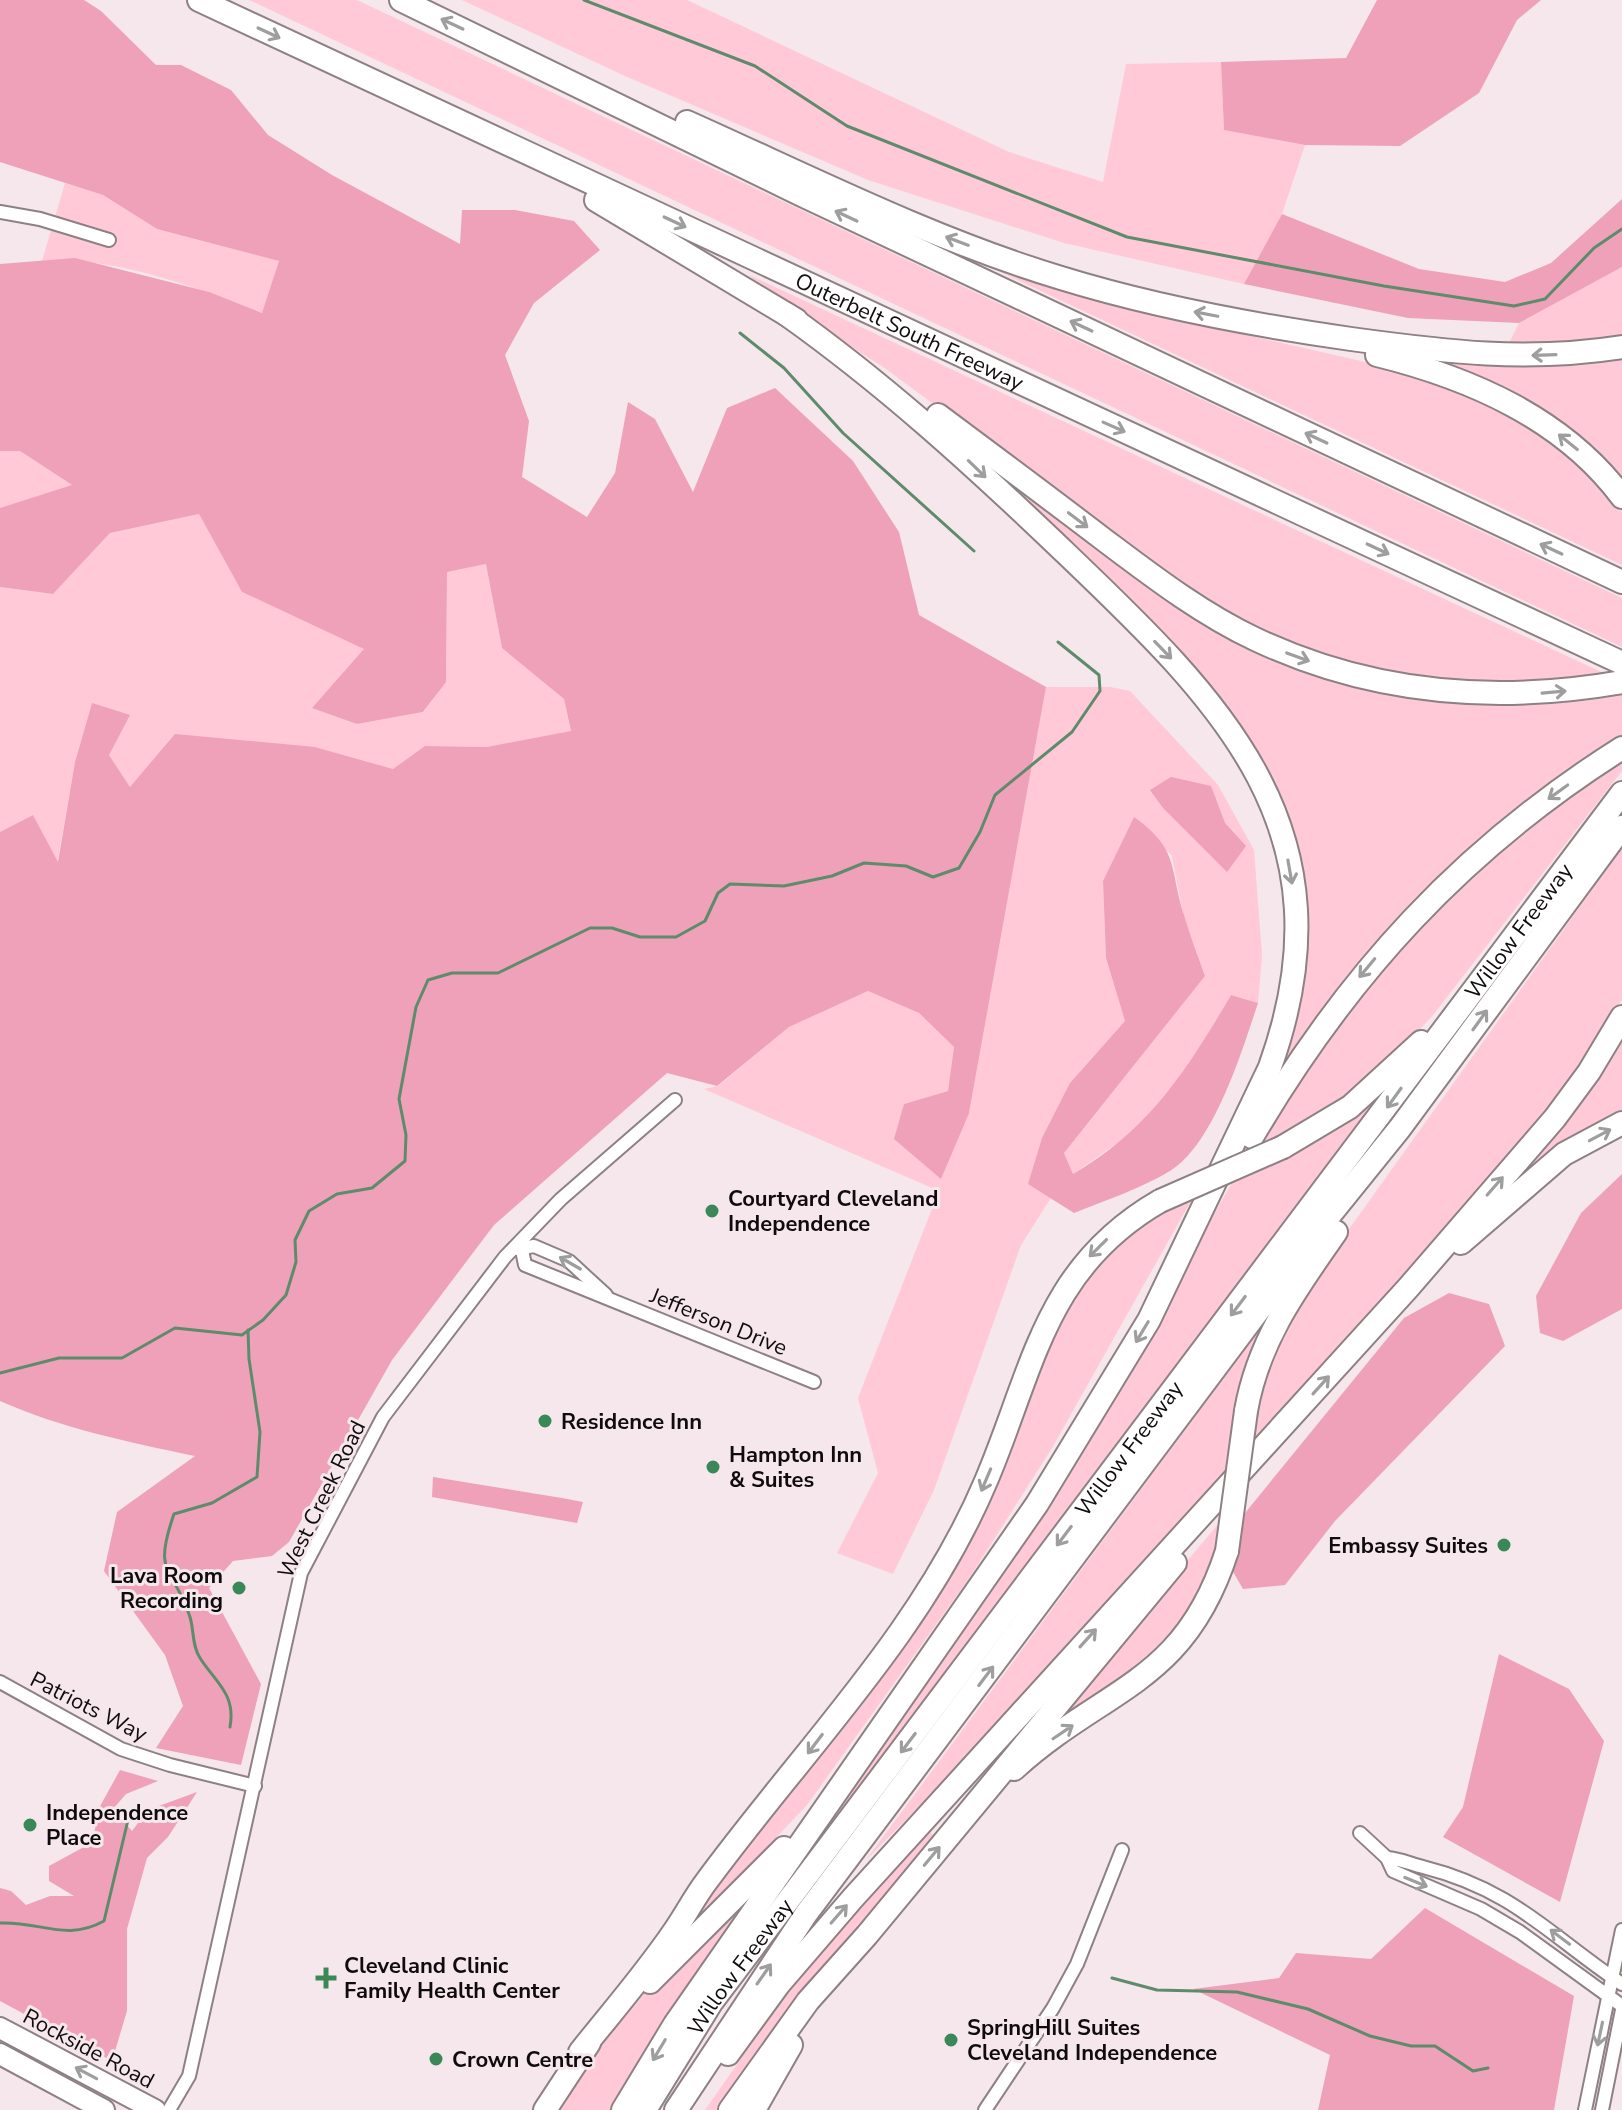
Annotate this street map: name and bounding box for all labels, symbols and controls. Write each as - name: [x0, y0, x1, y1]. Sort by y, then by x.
- one-way arrow: [440, 16, 464, 31]
- one-way arrow: [257, 26, 281, 41]
- one-way arrow: [835, 208, 859, 223]
- one-way arrow: [662, 216, 687, 231]
- one-way arrow: [945, 233, 970, 247]
- street label: Outerbelt South Freeway: [790, 266, 1029, 398]
- one-way arrow: [1194, 306, 1219, 321]
- one-way arrow: [1070, 318, 1094, 333]
- one-way arrow: [1531, 347, 1558, 362]
- one-way arrow: [1101, 420, 1125, 435]
- one-way arrow: [1305, 430, 1329, 445]
- one-way arrow: [1558, 433, 1578, 451]
- one-way arrow: [967, 459, 987, 478]
- one-way arrow: [1067, 512, 1089, 529]
- one-way arrow: [1540, 541, 1564, 556]
- one-way arrow: [1366, 542, 1390, 557]
- one-way arrow: [1154, 640, 1173, 660]
- one-way arrow: [1286, 651, 1310, 665]
- one-way arrow: [1540, 684, 1567, 699]
- one-way arrow: [1547, 784, 1569, 801]
- street label: Willow Freeway: [1458, 857, 1580, 1005]
- one-way arrow: [1283, 858, 1298, 884]
- one-way arrow: [1358, 958, 1376, 978]
- one-way arrow: [1471, 1010, 1488, 1031]
- one-way arrow: [1386, 1087, 1403, 1108]
- one-way arrow: [1587, 1127, 1611, 1143]
- one-way arrow: [1486, 1177, 1504, 1197]
- place label: Courtyard Cleveland Independence: [728, 1184, 938, 1239]
- marker: Courtyard Cleveland Independence: [703, 1202, 721, 1220]
- one-way arrow: [1088, 1238, 1108, 1257]
- one-way arrow: [559, 1255, 582, 1271]
- street label: Jefferson Drive: [645, 1280, 792, 1363]
- one-way arrow: [1230, 1295, 1247, 1316]
- one-way arrow: [1133, 1320, 1149, 1343]
- street label: Willow Freeway: [1069, 1374, 1191, 1523]
- one-way arrow: [1312, 1375, 1330, 1395]
- place label: Residence Inn: [561, 1407, 702, 1437]
- marker: Residence Inn: [536, 1412, 554, 1430]
- street label: West Creek Road: [271, 1415, 373, 1583]
- place label: Hampton Inn & Suites: [729, 1440, 862, 1495]
- marker: Hampton Inn & Suites: [704, 1458, 722, 1476]
- one-way arrow: [978, 1467, 993, 1492]
- one-way arrow: [1056, 1525, 1073, 1546]
- place label: Embassy Suites: [1328, 1531, 1488, 1561]
- marker: Embassy Suites: [1495, 1536, 1513, 1554]
- place label: Lava Room Recording: [110, 1561, 223, 1616]
- marker: Lava Room Recording: [230, 1579, 248, 1597]
- one-way arrow: [1079, 1629, 1097, 1649]
- street label: Patriots Way: [25, 1665, 153, 1750]
- one-way arrow: [977, 1665, 994, 1687]
- one-way arrow: [1051, 1724, 1073, 1740]
- one-way arrow: [899, 1732, 916, 1753]
- one-way arrow: [807, 1733, 824, 1754]
- place label: Independence Place: [46, 1798, 188, 1853]
- marker: Independence Place: [21, 1816, 39, 1834]
- one-way arrow: [923, 1846, 941, 1866]
- one-way arrow: [1403, 1876, 1428, 1890]
- street label: Willow Freeway: [681, 1892, 801, 2041]
- one-way arrow: [830, 1905, 848, 1925]
- one-way arrow: [1550, 1928, 1572, 1945]
- place label: Cleveland Clinic Family Health Center: [344, 1951, 560, 2006]
- one-way arrow: [756, 1964, 772, 1986]
- marker: Cleveland Clinic Family Health Center: [315, 1967, 337, 1989]
- street label: Rockside Road: [18, 2002, 159, 2096]
- place label: SpringHill Suites Cleveland Independence: [967, 2013, 1217, 2068]
- one-way arrow: [1592, 2021, 1607, 2046]
- marker: SpringHill Suites Cleveland Independence: [942, 2031, 960, 2049]
- one-way arrow: [651, 2038, 667, 2061]
- place label: Crown Centre: [452, 2045, 593, 2075]
- marker: Crown Centre: [427, 2050, 445, 2068]
- one-way arrow: [75, 2065, 99, 2081]

